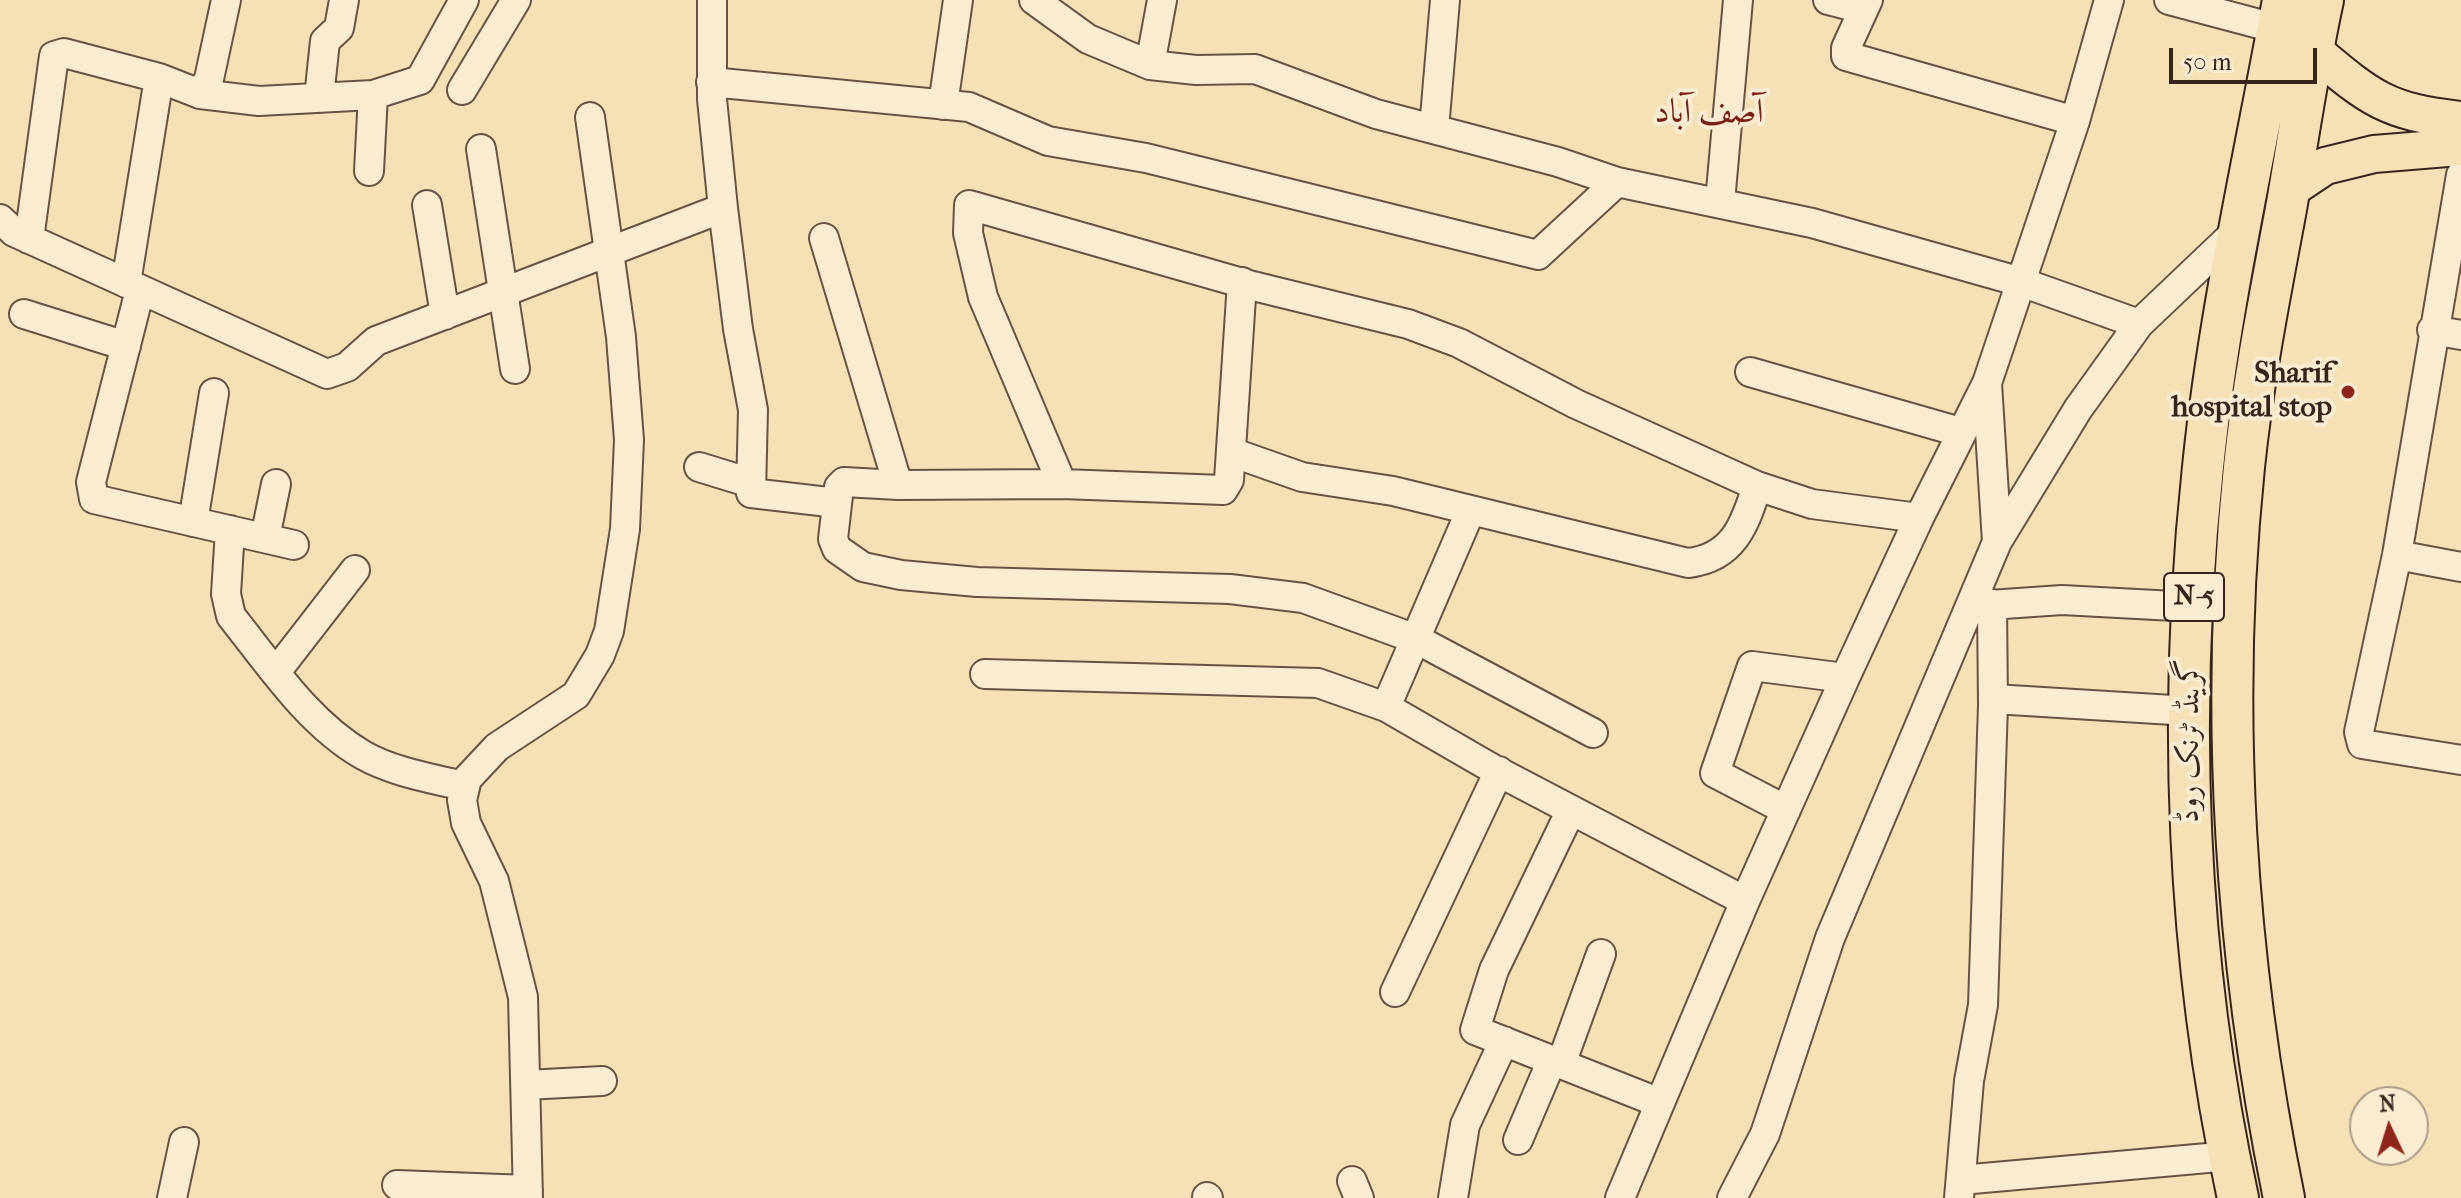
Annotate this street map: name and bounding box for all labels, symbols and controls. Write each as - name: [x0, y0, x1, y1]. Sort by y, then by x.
- scale bar: [2173, 32, 2321, 82]
- text: 50 m: [2183, 48, 2232, 76]
- district label: آصف آباد: [1654, 94, 1764, 134]
- place label: Sharif hospital stop: [2172, 357, 2332, 428]
- marker: Sharif hospital stop: [2339, 383, 2357, 401]
- road number: N-5: [2164, 573, 2224, 621]
- street label: گرینڈ ٹرنک روڈ: [2173, 659, 2209, 823]
- north arrow: [2349, 1086, 2429, 1166]
- text: N: [2378, 1091, 2397, 1118]

